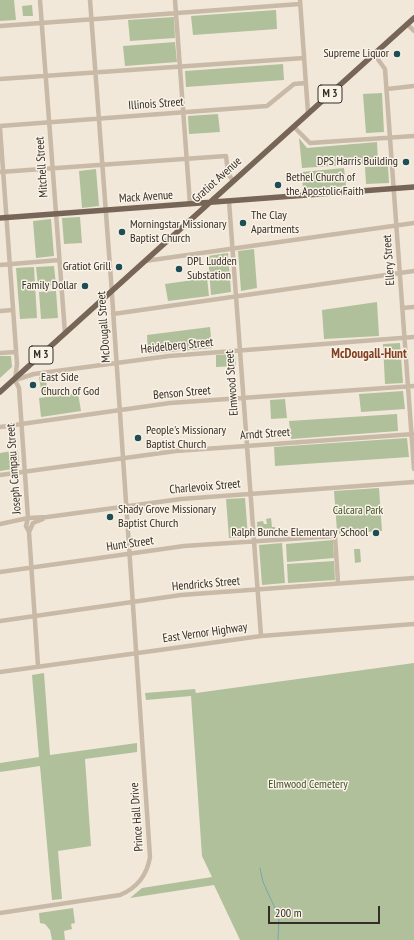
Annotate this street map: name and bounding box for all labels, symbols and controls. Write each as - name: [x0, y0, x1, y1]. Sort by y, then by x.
- place label: Supreme Liquor: [323, 47, 389, 61]
- marker: Supreme Liquor: [392, 49, 402, 59]
- road number: M 3: [318, 85, 342, 103]
- street label: Illinois Street: [128, 95, 184, 113]
- street label: Mitchell Street: [33, 136, 51, 198]
- street label: Gratiot Avenue: [189, 154, 245, 206]
- place label: DPS Harris Building: [317, 155, 398, 169]
- marker: DPS Harris Building: [401, 157, 411, 167]
- place label: Bethel Church of the Apostolic Faith: [286, 171, 364, 199]
- marker: Bethel Church of the Apostolic Faith: [273, 180, 283, 190]
- street label: Mack Avenue: [118, 188, 174, 206]
- place label: The Clay Apartments: [251, 209, 299, 237]
- place label: Morningstar Missionary Baptist Church: [130, 218, 226, 246]
- marker: The Clay Apartments: [238, 218, 248, 228]
- marker: Morningstar Missionary Baptist Church: [117, 227, 127, 237]
- street label: Ellery Street: [380, 234, 398, 286]
- place label: DPL Ludden Substation: [187, 255, 237, 283]
- place label: Gratiot Grill: [63, 260, 111, 274]
- marker: Gratiot Grill: [114, 262, 124, 272]
- marker: DPL Ludden Substation: [174, 264, 184, 274]
- place label: Family Dollar: [22, 279, 77, 293]
- marker: Family Dollar: [80, 281, 90, 291]
- street label: McDougall Street: [94, 291, 114, 363]
- street label: Heidelberg Street: [140, 335, 214, 357]
- road number: M 3: [29, 346, 53, 364]
- district label: McDougall-Hunt: [331, 346, 407, 362]
- street label: Elmwood Street: [223, 350, 241, 416]
- place label: East Side Church of God: [41, 371, 99, 399]
- marker: East Side Church of God: [28, 380, 38, 390]
- street label: Benson Street: [153, 383, 211, 403]
- street label: Joseph Campau Street: [4, 423, 24, 515]
- place label: People's Missionary Baptist Church: [146, 424, 226, 452]
- street label: Arndt Street: [240, 425, 290, 443]
- marker: People's Missionary Baptist Church: [133, 433, 143, 443]
- street label: Charlevoix Street: [169, 477, 241, 497]
- place label: Shady Grove Missionary Baptist Church: [118, 503, 216, 531]
- park label: Calcara Park: [333, 504, 383, 518]
- marker: Shady Grove Missionary Baptist Church: [105, 512, 115, 522]
- place label: Ralph Bunche Elementary School: [231, 526, 368, 540]
- marker: Ralph Bunche Elementary School: [371, 528, 381, 538]
- street label: Hunt Street: [105, 534, 155, 554]
- street label: Hendricks Street: [171, 574, 241, 594]
- street label: East Vernor Highway: [162, 620, 248, 646]
- park label: Elmwood Cemetery: [268, 778, 348, 792]
- street label: Prince Hall Drive: [127, 782, 147, 852]
- scale bar: [270, 898, 382, 924]
- text: 200 m: [275, 905, 302, 920]

